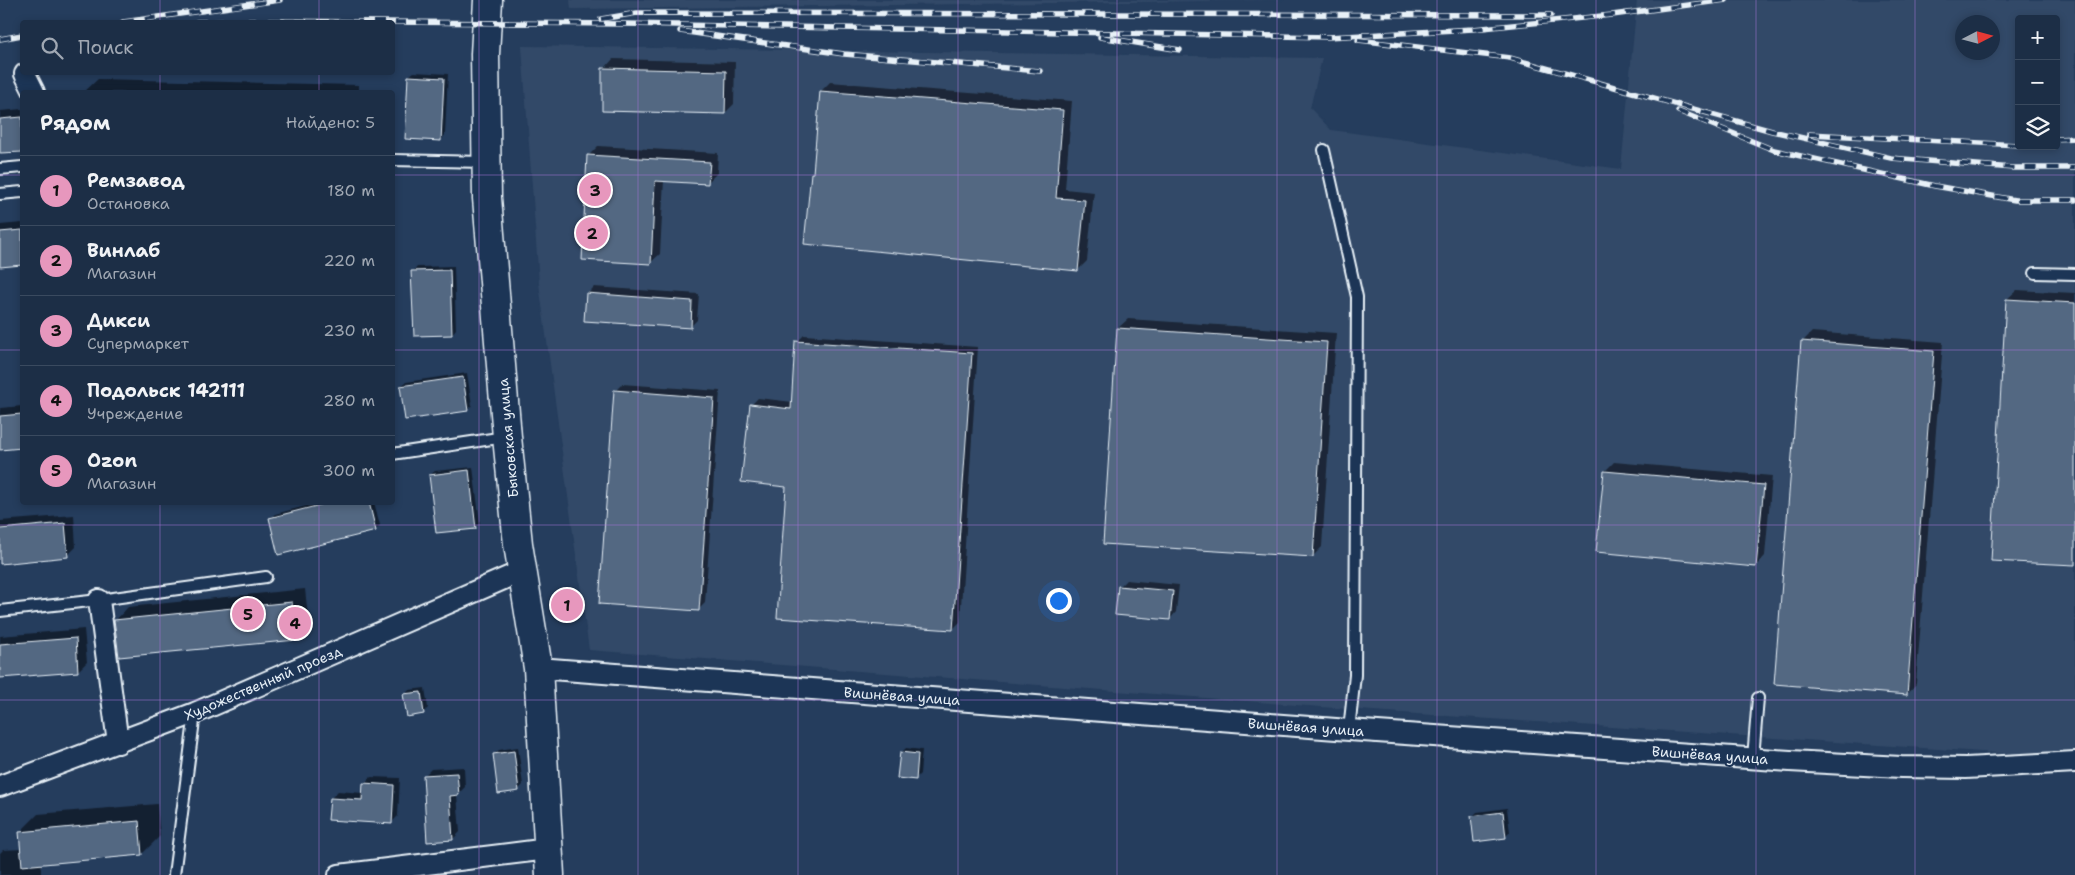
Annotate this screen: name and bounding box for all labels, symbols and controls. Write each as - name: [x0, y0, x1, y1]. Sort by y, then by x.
- north arrow: [1955, 15, 2000, 60]
- map controls: [2015, 15, 2060, 150]
- button: +: [2015, 15, 2060, 60]
- search box: [20, 20, 395, 75]
- icon: search: [38, 34, 66, 62]
- text: Поиск: [78, 35, 133, 60]
- button: −: [2015, 60, 2060, 105]
- button: layers: [2015, 105, 2060, 150]
- text: Рядом: [40, 109, 110, 137]
- text: Найдено: 5: [286, 112, 375, 133]
- text: Ремзавод: [87, 168, 185, 193]
- pin: 3: [579, 171, 611, 209]
- text: 1: [52, 180, 60, 201]
- text: 180 m: [327, 180, 375, 201]
- text: Остановка: [87, 193, 170, 214]
- pin: 2: [576, 214, 608, 252]
- text: Винлаб: [87, 238, 160, 263]
- text: 2: [50, 250, 62, 271]
- text: 220 m: [323, 250, 375, 271]
- text: Магазин: [87, 263, 156, 284]
- text: Дикси: [87, 308, 150, 333]
- text: 3: [50, 320, 62, 341]
- text: 230 m: [323, 320, 375, 341]
- text: Супермаркет: [87, 333, 189, 354]
- street label: Быковская улица: [494, 377, 522, 498]
- text: Подольск 142111: [87, 378, 245, 403]
- text: 4: [50, 390, 62, 411]
- text: 280 m: [323, 390, 375, 411]
- text: Учреждение: [87, 403, 183, 424]
- text: Ozon: [87, 448, 137, 473]
- text: 5: [51, 460, 61, 481]
- text: 300 m: [323, 460, 375, 481]
- text: Магазин: [87, 473, 156, 494]
- pin: 1: [551, 586, 583, 624]
- your location: [1046, 588, 1072, 614]
- pin: 5: [232, 595, 264, 633]
- pin: 4: [279, 604, 311, 642]
- street label: Художественный проезд: [182, 642, 345, 724]
- street label: Вишнёвая улица: [843, 683, 961, 709]
- street label: Вишнёвая улица: [1247, 714, 1365, 740]
- street label: Вишнёвая улица: [1651, 742, 1769, 768]

